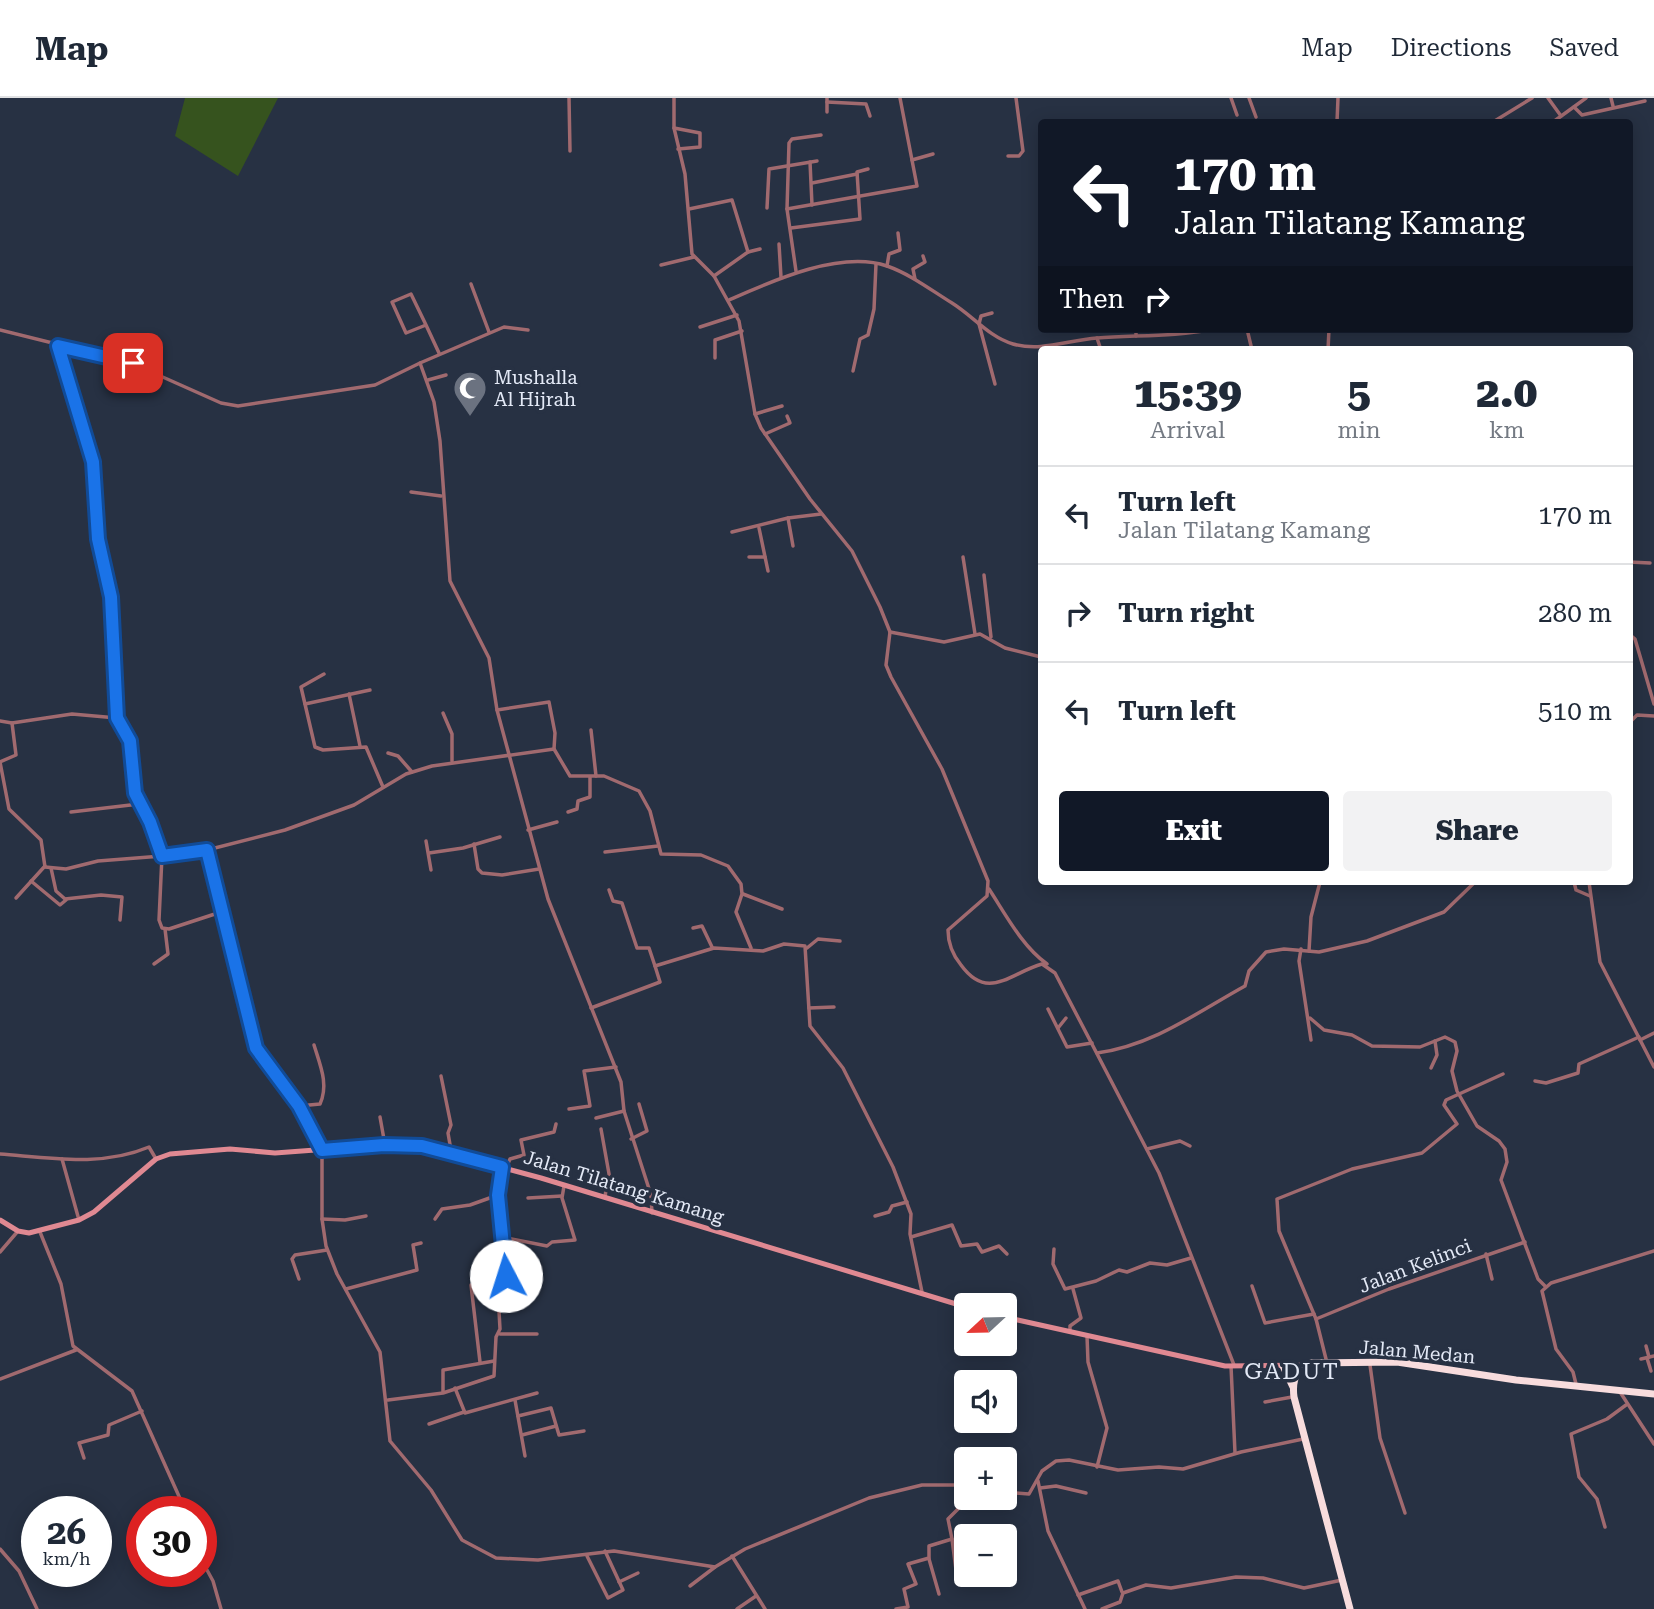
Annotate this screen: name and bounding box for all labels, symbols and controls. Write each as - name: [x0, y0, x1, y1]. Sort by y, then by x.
- text: Map: [35, 29, 109, 68]
- text: Map: [1301, 34, 1353, 62]
- text: Directions: [1391, 34, 1511, 62]
- text: Saved: [1549, 34, 1619, 62]
- text: 170 m: [1174, 145, 1316, 202]
- icon: left: [1059, 147, 1150, 238]
- text: Jalan Tilatang Kamang: [1174, 204, 1525, 242]
- icon: right: [1138, 280, 1176, 318]
- text: Then: [1059, 284, 1124, 314]
- pin: [103, 333, 163, 393]
- icon: arrive: [114, 344, 152, 382]
- place label: Mushalla Al Hijrah: [494, 366, 578, 411]
- text: 15:39: [1134, 368, 1242, 417]
- text: 5: [1347, 368, 1371, 417]
- text: 2.0: [1476, 368, 1537, 417]
- mosque icon: Mushalla Al Hijrah: [451, 369, 489, 418]
- text: Arrival: [1150, 417, 1225, 444]
- text: min: [1337, 417, 1381, 444]
- text: km: [1489, 417, 1525, 444]
- text: Turn left: [1118, 487, 1236, 517]
- icon: left: [1059, 496, 1097, 534]
- text: 170 m: [1538, 500, 1612, 530]
- text: Jalan Tilatang Kamang: [1118, 517, 1370, 544]
- icon: right: [1059, 594, 1097, 632]
- text: Turn right: [1118, 598, 1254, 628]
- text: 280 m: [1538, 598, 1612, 628]
- icon: left: [1059, 692, 1097, 730]
- text: Turn left: [1118, 696, 1236, 726]
- text: 510 m: [1538, 696, 1612, 726]
- button: Exit: [1059, 791, 1329, 871]
- button: Share: [1343, 791, 1612, 871]
- street label: Jalan Tilatang Kamang: [521, 1146, 727, 1228]
- street label: Jalan Kelinci: [1356, 1234, 1474, 1298]
- position arrow: [469, 1239, 543, 1313]
- north arrow: [954, 1293, 1017, 1356]
- map controls: [954, 1293, 1017, 1587]
- street label: Jalan Medan: [1358, 1335, 1476, 1369]
- district label: GADUT: [1244, 1358, 1340, 1385]
- button: sound: [954, 1370, 1017, 1433]
- button: +: [954, 1447, 1017, 1510]
- speed limit sign: 30: [126, 1496, 217, 1587]
- text: 26: [47, 1512, 86, 1553]
- button: −: [954, 1524, 1017, 1587]
- text: km/h: [42, 1548, 91, 1569]

